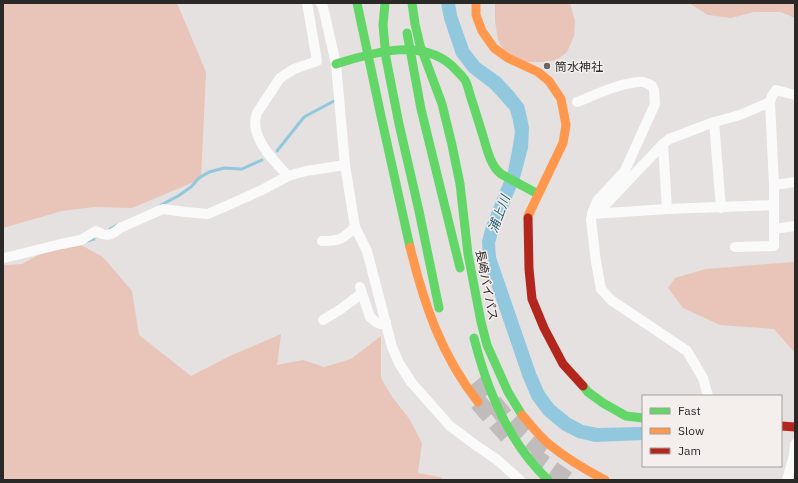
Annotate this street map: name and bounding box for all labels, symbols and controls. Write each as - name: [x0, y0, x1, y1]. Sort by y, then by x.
- place label: 筒水神社: [555, 59, 603, 74]
- marker: 筒水神社: [542, 61, 552, 71]
- water label: 浦上川: [484, 191, 514, 235]
- street label: 長崎バイパス: [473, 248, 501, 322]
- legend: [642, 395, 782, 467]
- text: Fast: [678, 403, 701, 418]
- text: Slow: [678, 423, 704, 438]
- text: Jam: [678, 443, 701, 458]

